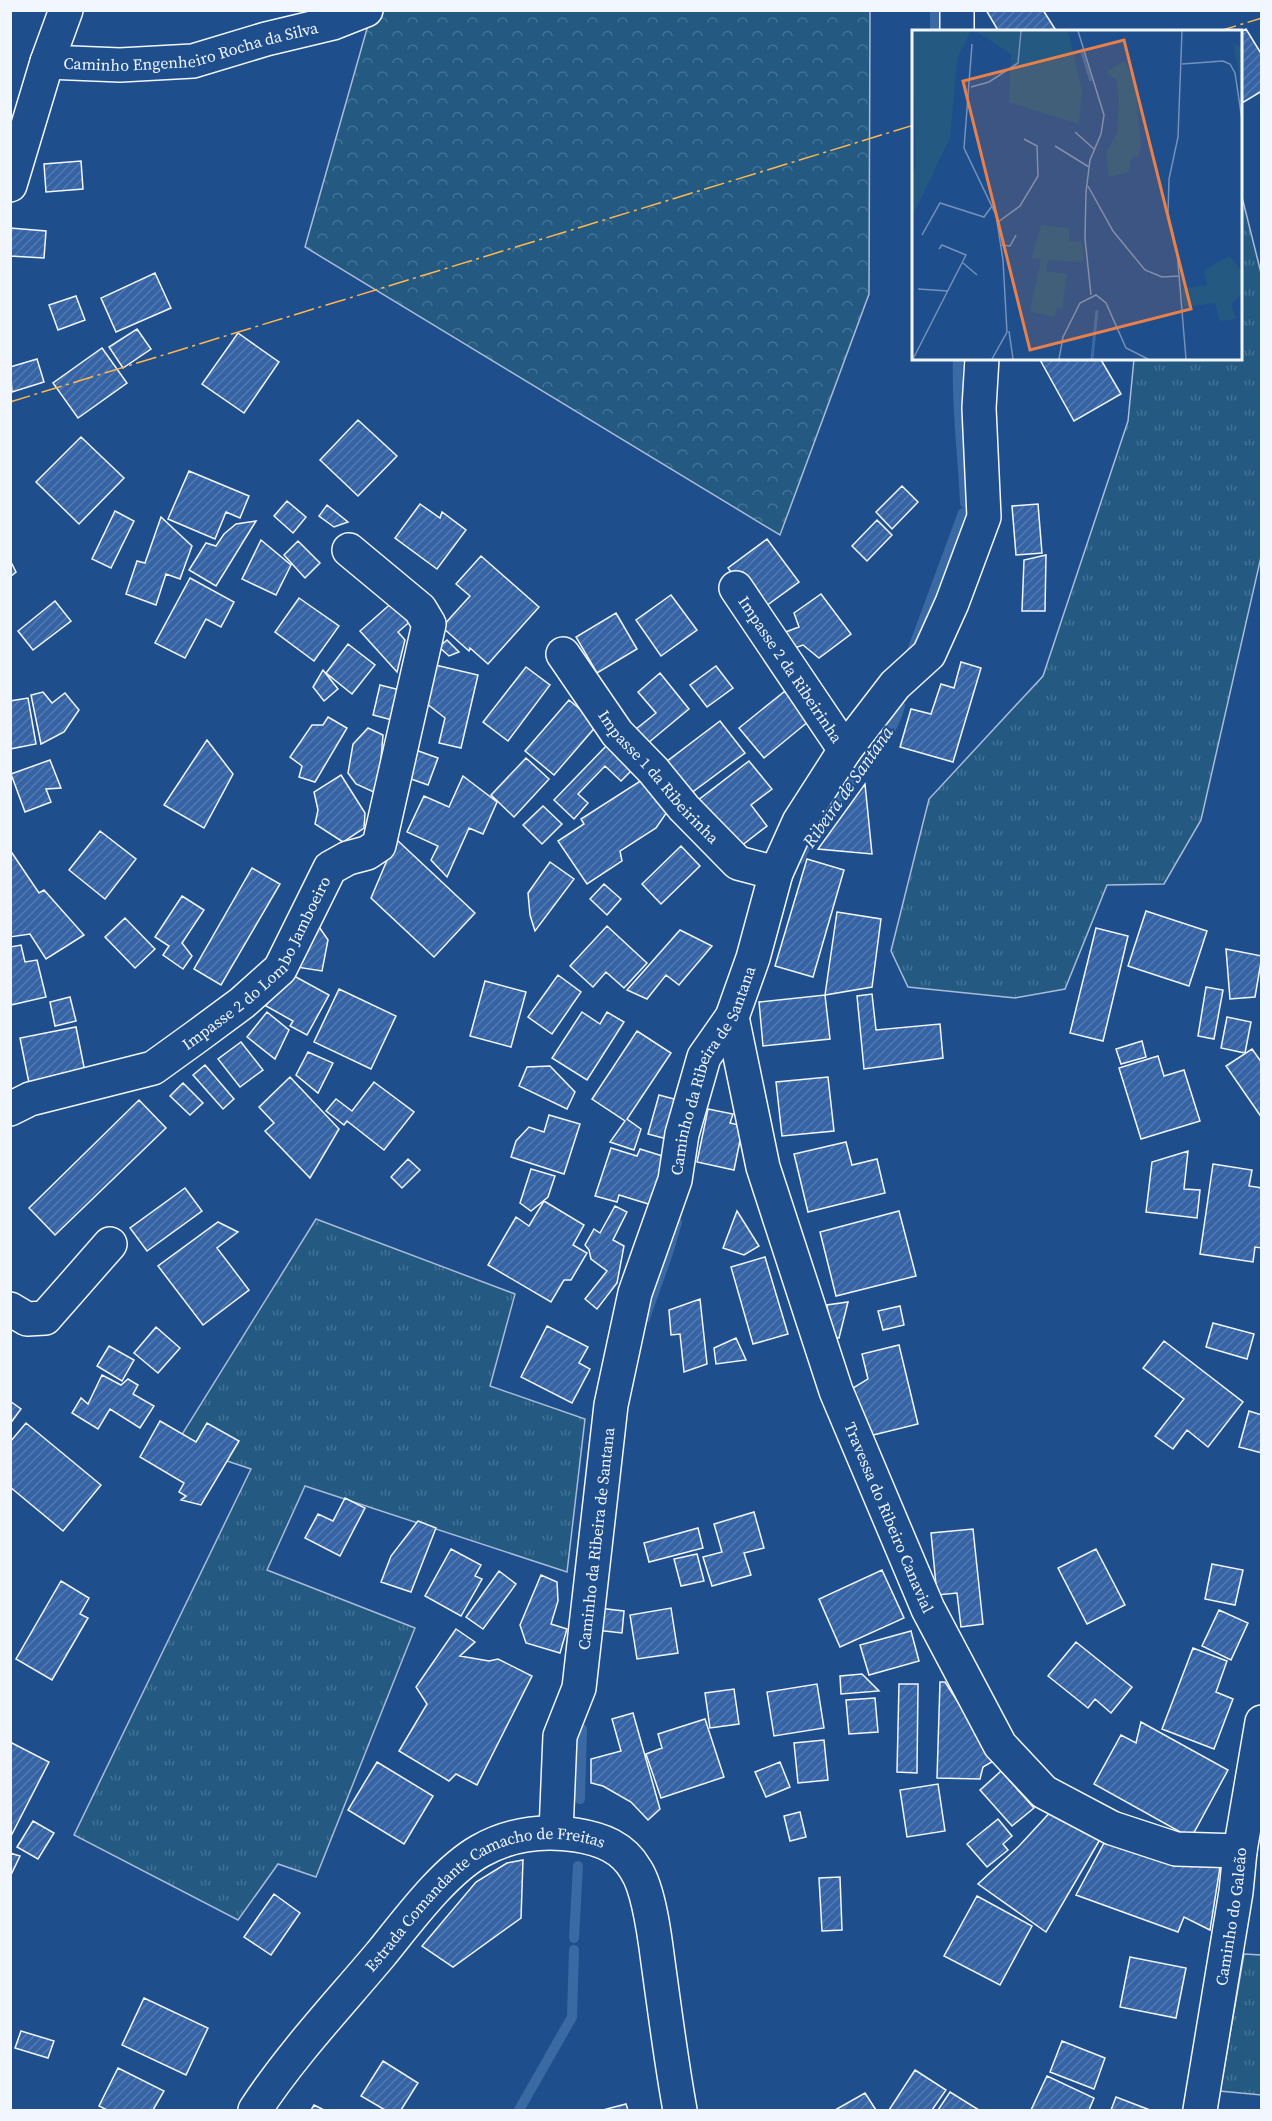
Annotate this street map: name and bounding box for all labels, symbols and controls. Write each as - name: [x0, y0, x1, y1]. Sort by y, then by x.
- street label: Caminho Engenheiro Rocha da Silva: [63, 16, 321, 76]
- inset map: [912, 30, 1242, 360]
- street label: Impasse 2 da Ribeirinha: [733, 592, 848, 748]
- street label: Impasse 1 da Ribeirinha: [593, 705, 725, 849]
- water label: Ribeira de Santana: [796, 721, 899, 853]
- street label: Impasse 2 do Lombo Jamboeiro: [177, 872, 335, 1055]
- street label: Caminho da Ribeira de Santana: [665, 962, 761, 1177]
- street label: Travessa do Ribeiro Canavial: [839, 1419, 939, 1617]
- street label: Caminho da Ribeira de Santana: [572, 1425, 619, 1651]
- street label: Estrada Comandante Camacho de Freitas: [360, 1822, 609, 1976]
- street label: Caminho do Galeão: [1210, 1846, 1251, 1987]

